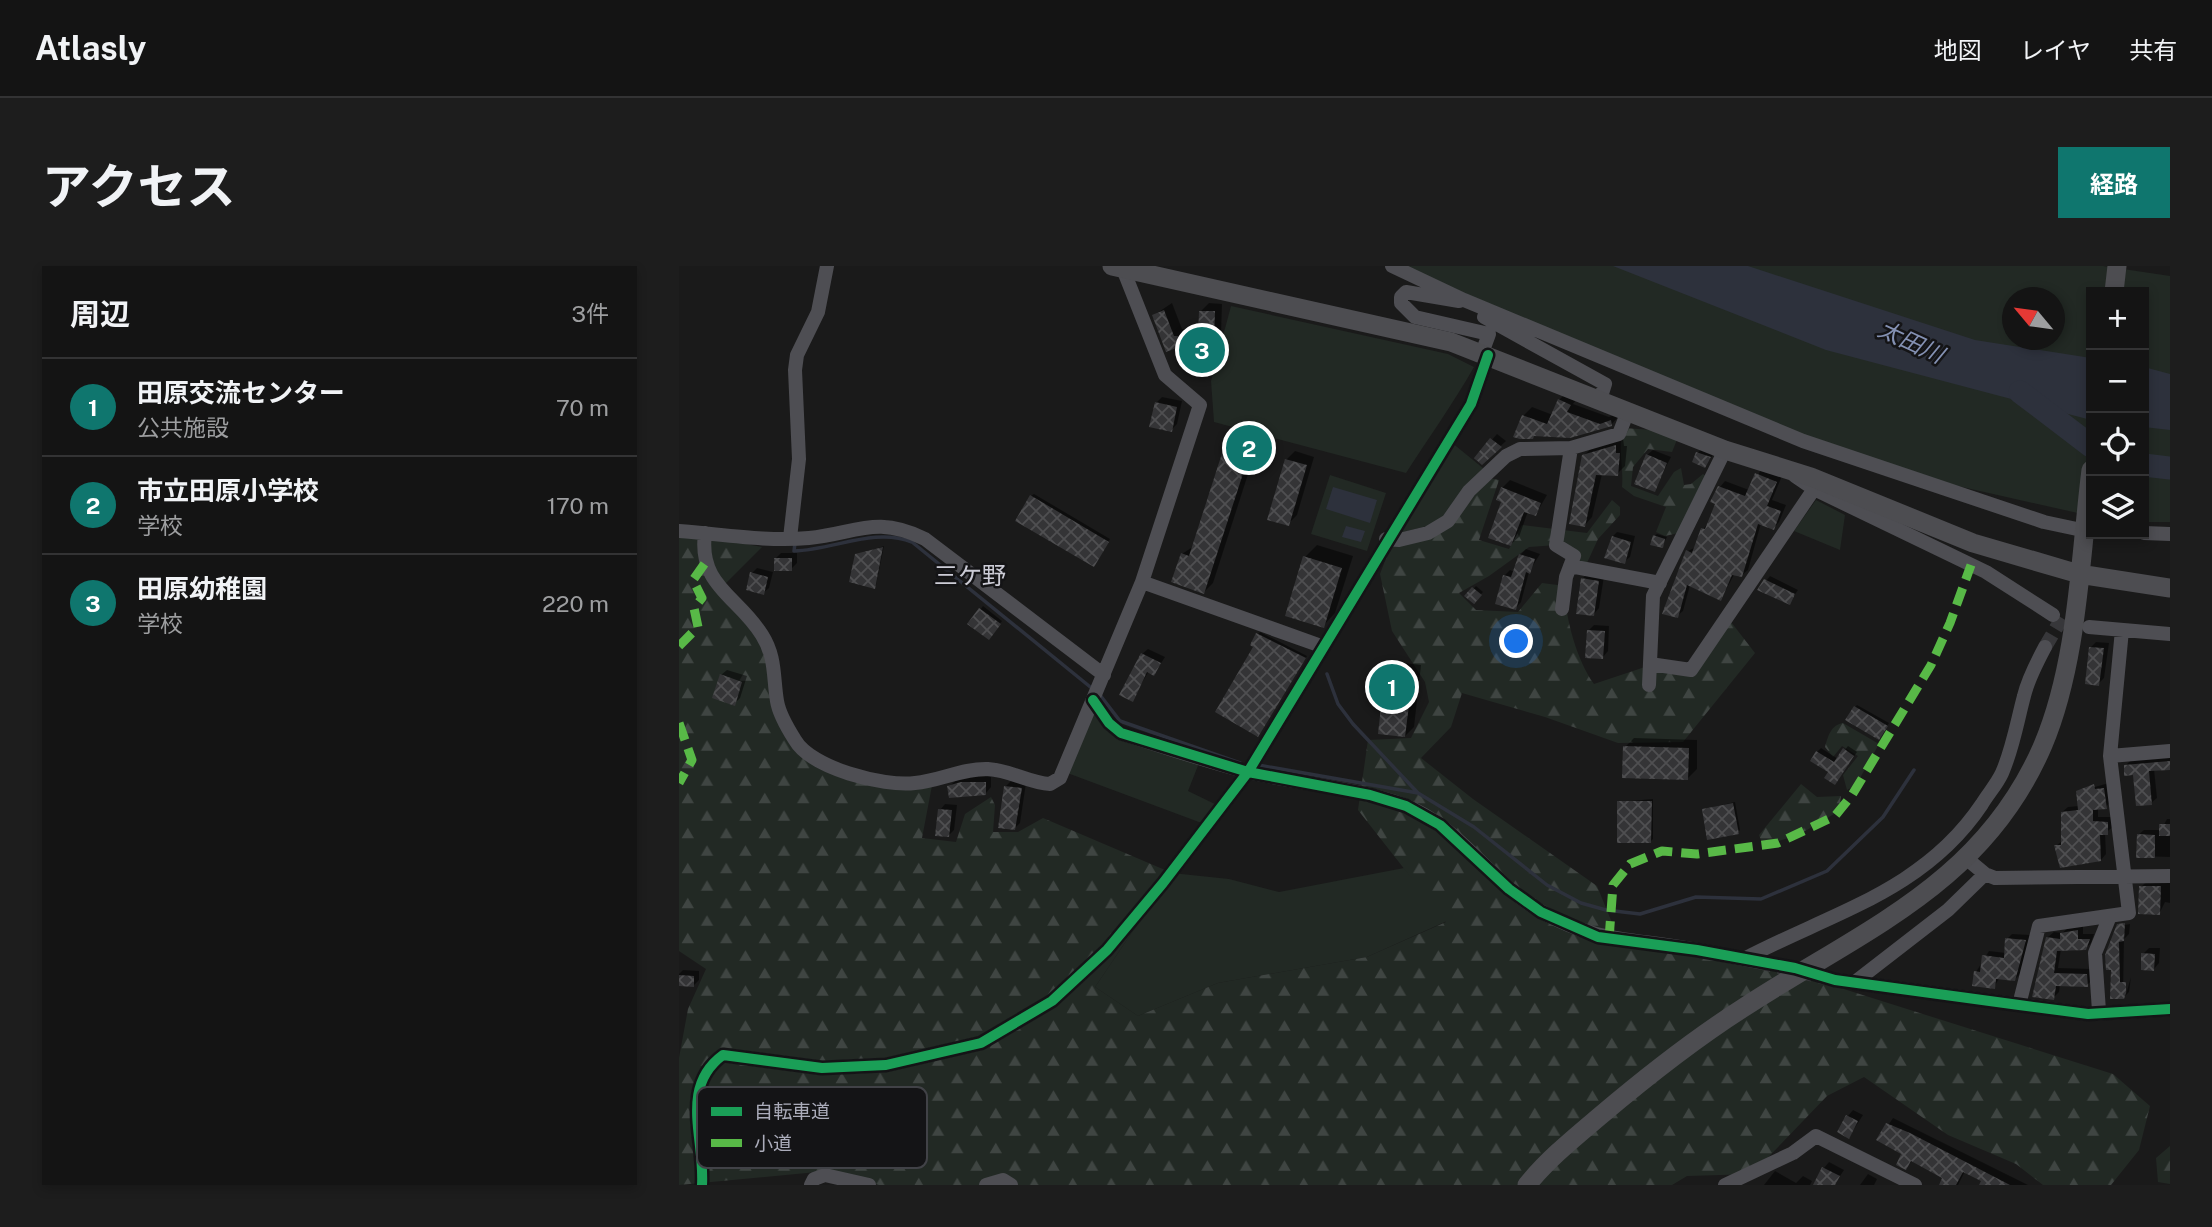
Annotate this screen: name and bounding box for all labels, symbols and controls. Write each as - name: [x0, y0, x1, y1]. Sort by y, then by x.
- text: Atlasly: [35, 29, 146, 67]
- text: 地図: [1934, 36, 1982, 64]
- text: レイヤ: [2020, 36, 2091, 64]
- text: 共有: [2129, 36, 2177, 64]
- button: 経路: [2058, 147, 2170, 218]
- text: アクセス: [42, 157, 236, 215]
- north arrow: [2002, 287, 2065, 350]
- map controls: [2086, 287, 2149, 539]
- button: +: [2086, 287, 2149, 350]
- text: 周辺: [70, 296, 130, 332]
- text: 3件: [572, 300, 609, 327]
- water label: 太田川: [1874, 315, 1951, 370]
- pin: 3: [1179, 324, 1225, 376]
- button: −: [2086, 350, 2149, 413]
- text: 田原交流センター: [137, 377, 345, 408]
- text: 1: [88, 394, 98, 421]
- text: 70 m: [556, 394, 609, 421]
- button: locate: [2086, 413, 2149, 476]
- text: 公共施設: [137, 414, 229, 441]
- pin: 2: [1226, 422, 1272, 474]
- text: 市立田原小学校: [137, 475, 319, 506]
- button: layers: [2086, 476, 2149, 539]
- text: 2: [86, 492, 100, 519]
- text: 170 m: [547, 492, 609, 519]
- text: 学校: [137, 512, 183, 539]
- district label: 三ケ野: [934, 561, 1006, 589]
- text: 田原幼稚園: [137, 573, 267, 604]
- text: 3: [85, 590, 101, 617]
- text: 220 m: [542, 590, 609, 617]
- text: 学校: [137, 610, 183, 637]
- your location: [1499, 624, 1533, 658]
- pin: 1: [1369, 661, 1415, 713]
- legend: [697, 1087, 927, 1168]
- text: 自転車道: [754, 1100, 830, 1122]
- text: 小道: [754, 1132, 792, 1154]

